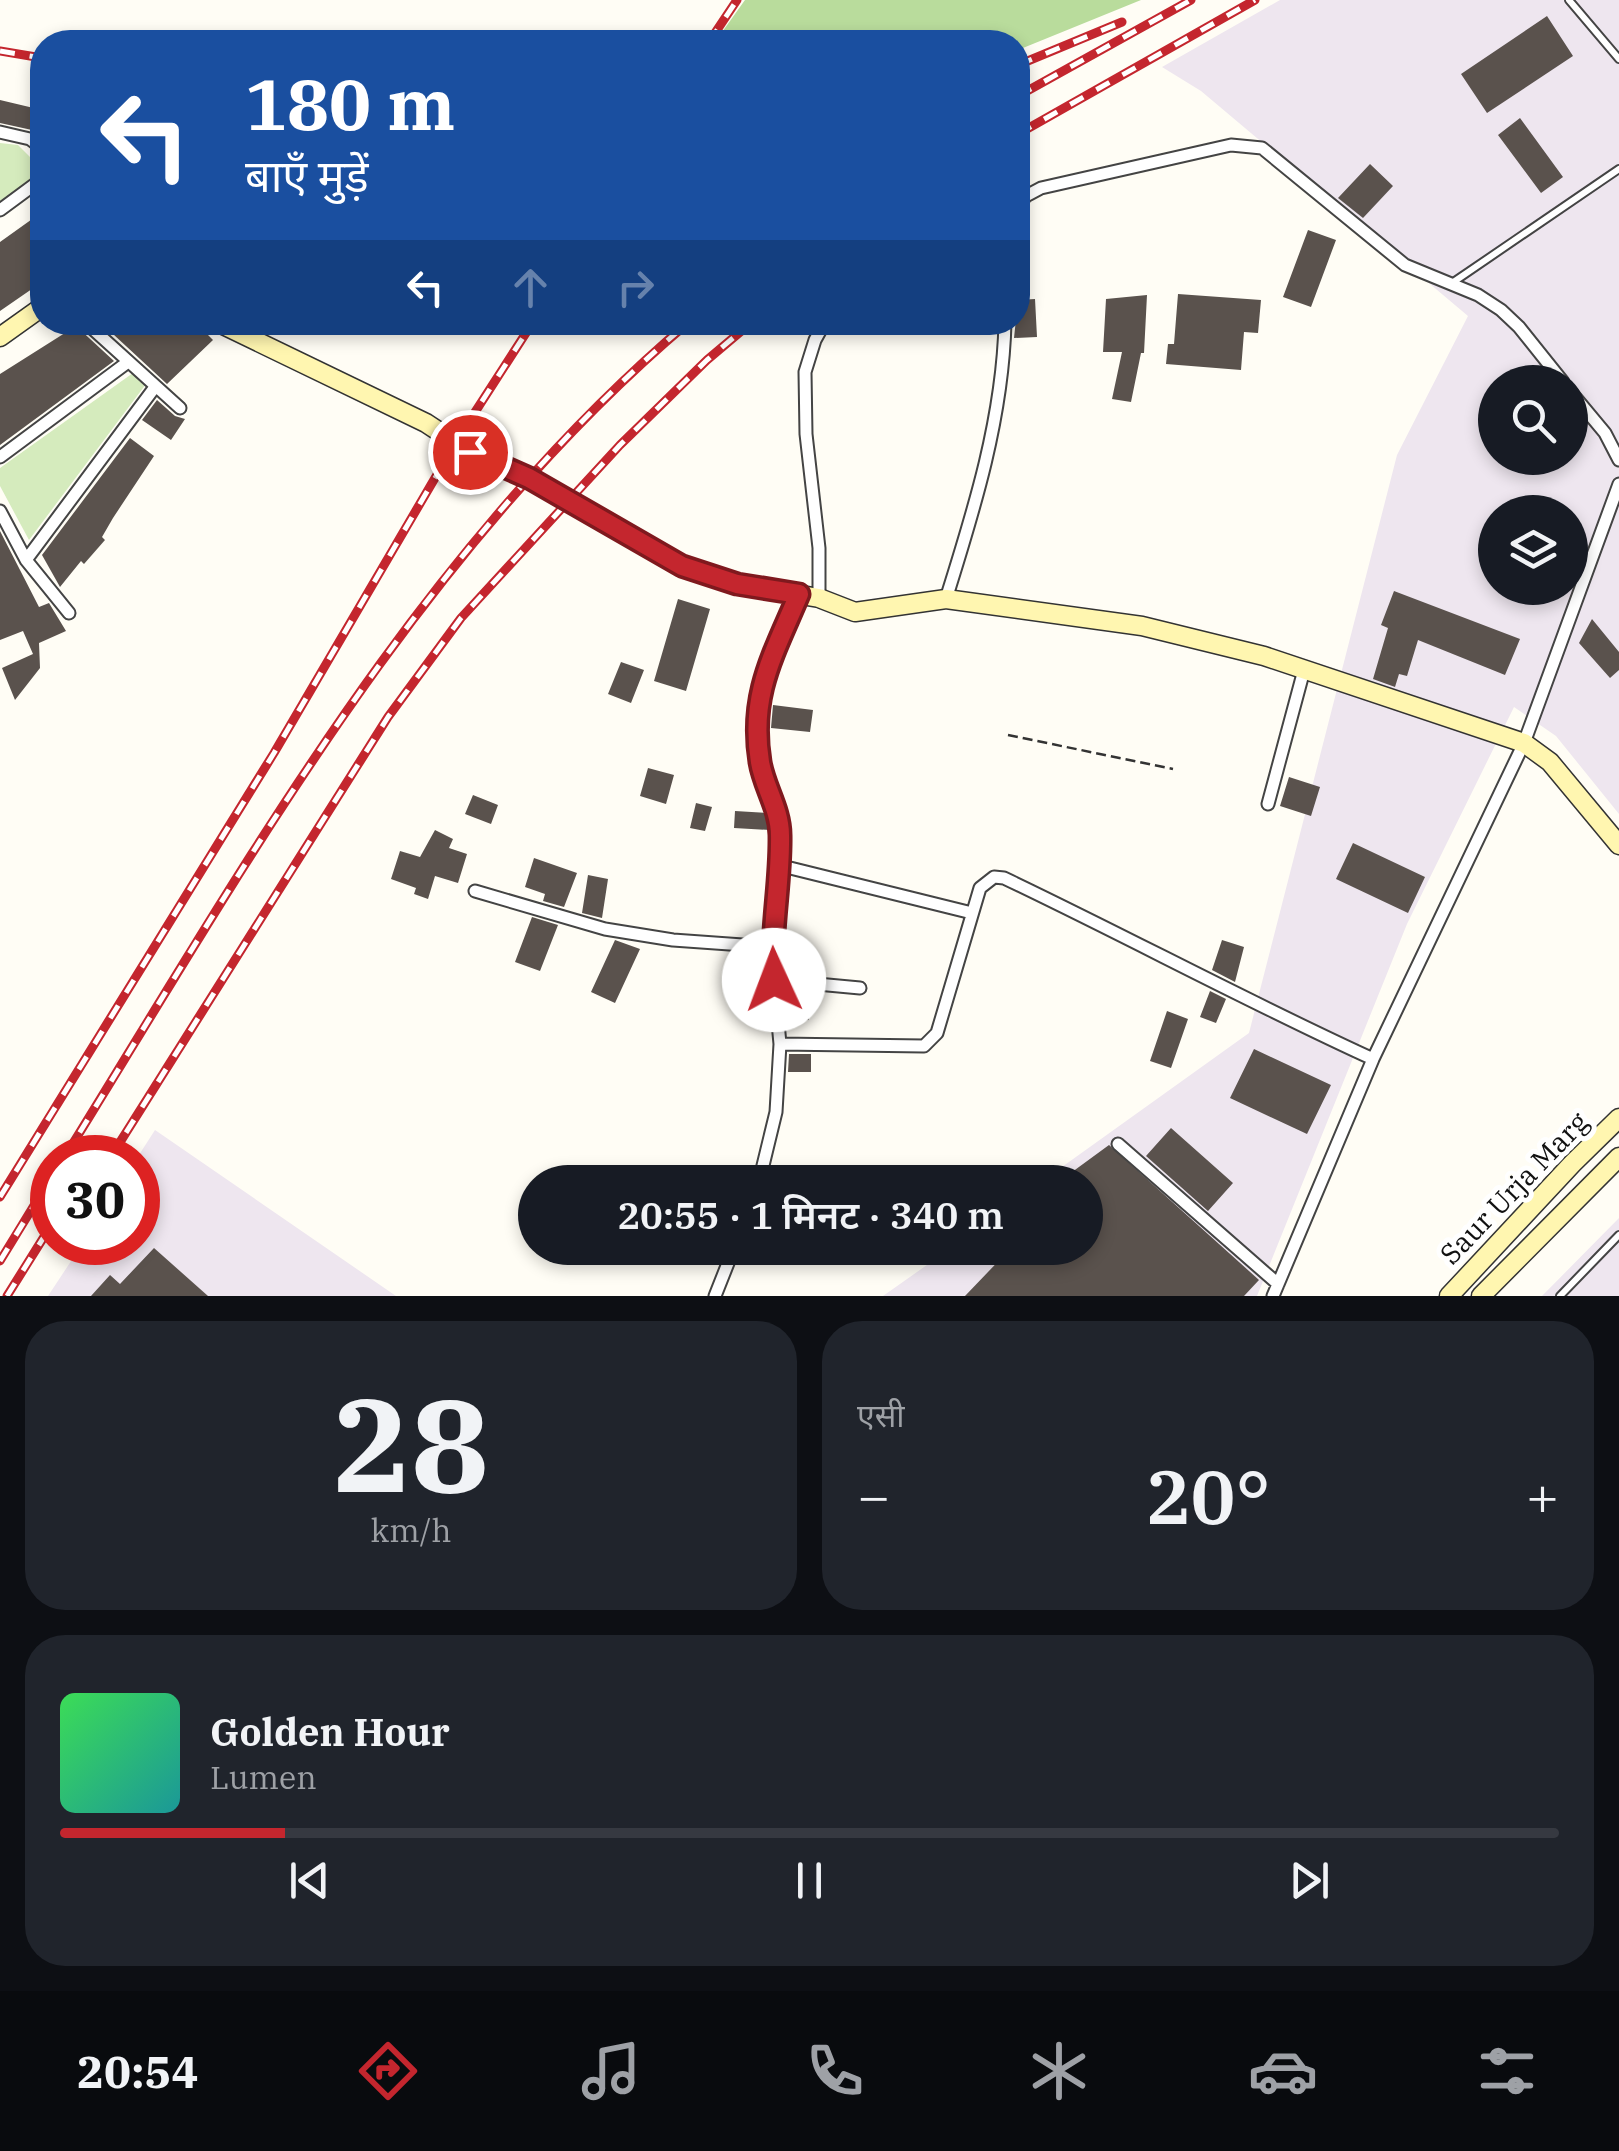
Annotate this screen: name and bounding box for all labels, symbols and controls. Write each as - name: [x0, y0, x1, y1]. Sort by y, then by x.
- text: 180 m: [245, 58, 455, 149]
- icon: left: [80, 70, 210, 200]
- text: बाएँ मुड़ें: [245, 146, 369, 204]
- icon: left: [398, 260, 453, 315]
- icon: ahead: [503, 260, 558, 315]
- icon: right: [608, 260, 663, 315]
- map controls: [1478, 365, 1588, 605]
- button: search: [1478, 365, 1588, 475]
- pin: [428, 410, 513, 495]
- icon: arrive: [443, 425, 498, 480]
- button: layers: [1478, 495, 1588, 605]
- position arrow: [722, 928, 826, 1032]
- street label: Saur Urja Marg: [1431, 1103, 1596, 1272]
- speed limit sign: 30: [30, 1135, 160, 1265]
- text: 20:55 · 1 मिनट · 340 m: [617, 1190, 1004, 1239]
- text: 28: [333, 1359, 489, 1528]
- text: एसी: [857, 1394, 905, 1436]
- text: 20°: [1145, 1447, 1271, 1545]
- text: −: [857, 1460, 890, 1531]
- text: +: [1526, 1460, 1559, 1531]
- text: km/h: [371, 1509, 451, 1551]
- text: Golden Hour: [210, 1707, 450, 1756]
- text: Lumen: [210, 1756, 317, 1798]
- icon: previous: [282, 1853, 337, 1908]
- icon: pause: [782, 1853, 837, 1908]
- icon: next: [1282, 1853, 1337, 1908]
- icon: directions: [353, 2036, 423, 2106]
- icon: music: [576, 2036, 646, 2106]
- icon: phone: [800, 2036, 870, 2106]
- icon: climate: [1024, 2036, 1094, 2106]
- icon: car: [1248, 2036, 1318, 2106]
- icon: filters: [1472, 2036, 1542, 2106]
- text: 20:54: [77, 2042, 199, 2100]

